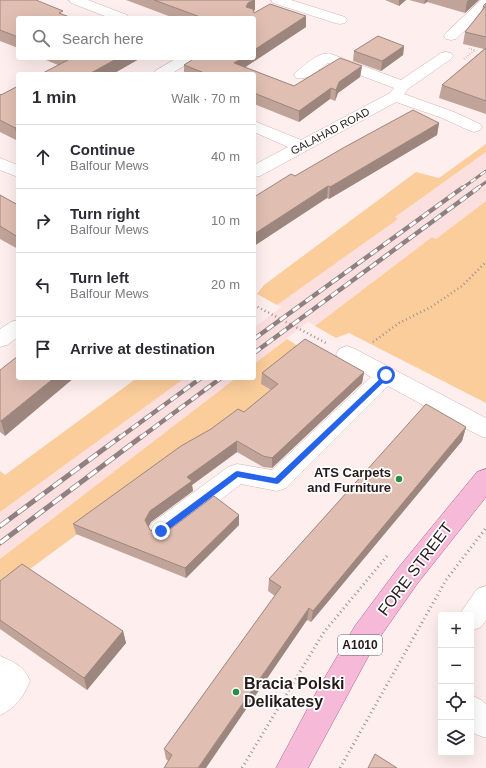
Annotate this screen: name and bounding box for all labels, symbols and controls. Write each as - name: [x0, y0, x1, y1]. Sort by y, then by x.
- search box: [16, 16, 256, 60]
- icon: search: [30, 27, 52, 49]
- text: Search here: [62, 30, 144, 47]
- text: 1 min: [32, 88, 76, 107]
- text: Walk · 70 m: [171, 91, 240, 106]
- street label: GALAHAD ROAD: [289, 105, 371, 157]
- text: Continue: [70, 141, 135, 158]
- icon: ahead: [32, 146, 54, 168]
- text: 40 m: [211, 149, 240, 164]
- text: Balfour Mews: [70, 158, 149, 173]
- text: Turn right: [70, 205, 140, 222]
- icon: right: [32, 210, 54, 232]
- text: 10 m: [211, 213, 240, 228]
- text: Balfour Mews: [70, 222, 149, 237]
- text: Turn left: [70, 269, 129, 286]
- icon: left: [32, 274, 54, 296]
- text: 20 m: [211, 277, 240, 292]
- text: Balfour Mews: [70, 286, 149, 301]
- icon: arrive: [32, 338, 54, 360]
- text: Arrive at destination: [70, 340, 215, 357]
- route start: [377, 366, 395, 384]
- place label: ATS Carpets and Furniture: [307, 465, 391, 495]
- marker: ATS Carpets and Furniture: [394, 474, 404, 484]
- street label: FORE STREET: [375, 519, 456, 619]
- route end: [152, 522, 170, 540]
- map controls: [438, 612, 474, 756]
- button: +: [438, 612, 474, 648]
- road number: A1010: [338, 635, 382, 655]
- button: −: [438, 648, 474, 684]
- place label: Bracia Polski Delikatesy: [244, 675, 345, 710]
- button: locate: [438, 684, 474, 720]
- marker: Bracia Polski Delikatesy: [231, 687, 241, 697]
- button: layers: [438, 720, 474, 756]

